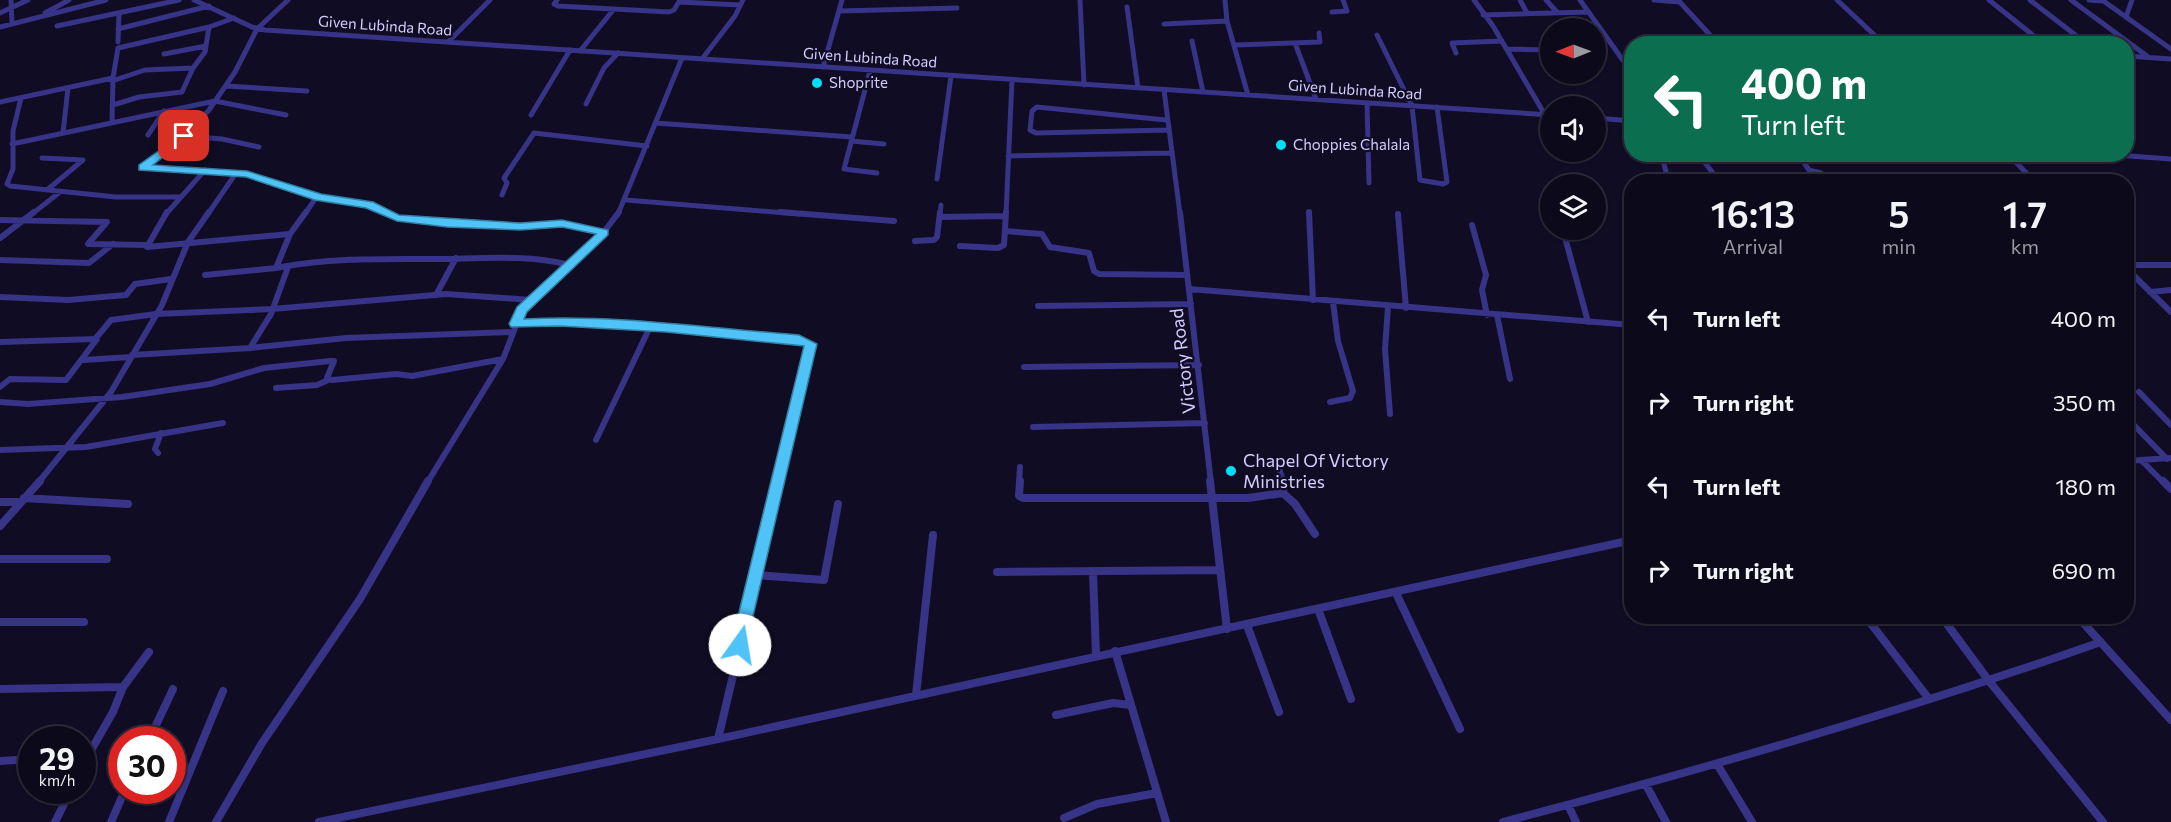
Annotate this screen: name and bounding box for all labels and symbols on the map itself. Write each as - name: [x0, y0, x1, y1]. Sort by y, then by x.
- street label: Given Lubinda Road: [317, 11, 453, 39]
- north arrow: [1540, 18, 1606, 84]
- street label: Given Lubinda Road: [802, 43, 938, 71]
- place label: Shoprite: [829, 73, 888, 91]
- street label: Given Lubinda Road: [1287, 75, 1423, 103]
- marker: Shoprite: [810, 76, 824, 90]
- pin: [158, 110, 209, 161]
- place label: Choppies Chalala: [1293, 135, 1410, 153]
- marker: Choppies Chalala: [1274, 138, 1288, 152]
- street label: Victory Road: [1165, 307, 1199, 415]
- place label: Chapel Of Victory Ministries: [1243, 449, 1389, 492]
- marker: Chapel Of Victory Ministries: [1224, 464, 1238, 478]
- position arrow: [708, 613, 772, 677]
- speed limit sign: 30: [108, 726, 186, 804]

